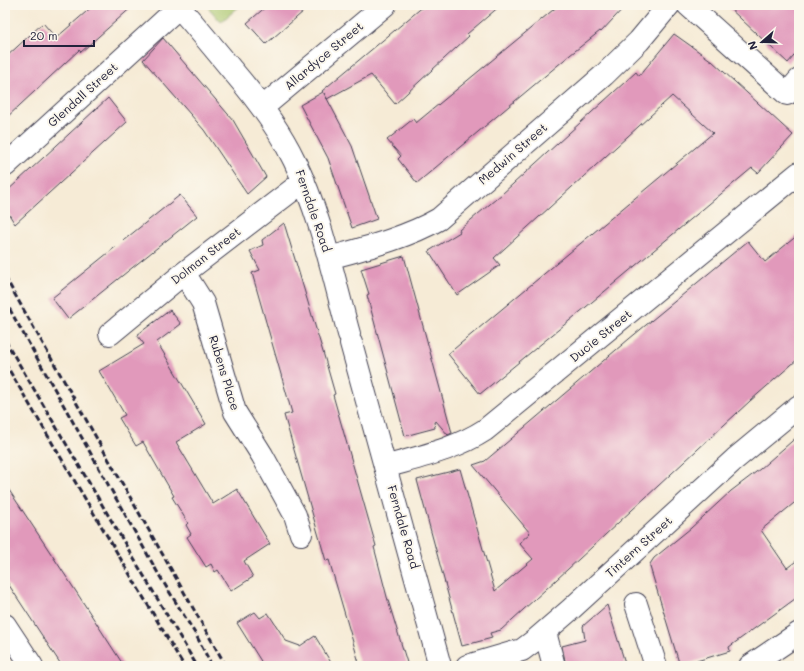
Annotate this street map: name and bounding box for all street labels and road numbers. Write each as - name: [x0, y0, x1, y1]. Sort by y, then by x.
- street label: Allardyce Street: [281, 18, 366, 93]
- street label: Glendall Street: [44, 58, 121, 130]
- street label: Medwin Street: [475, 119, 550, 188]
- street label: Ferndale Road: [292, 167, 336, 254]
- street label: Dolman Street: [167, 223, 243, 287]
- street label: Ducie Street: [566, 305, 635, 365]
- street label: Rubens Place: [206, 333, 244, 412]
- street label: Ferndale Road: [384, 483, 424, 571]
- street label: Tintern Street: [602, 512, 675, 580]

